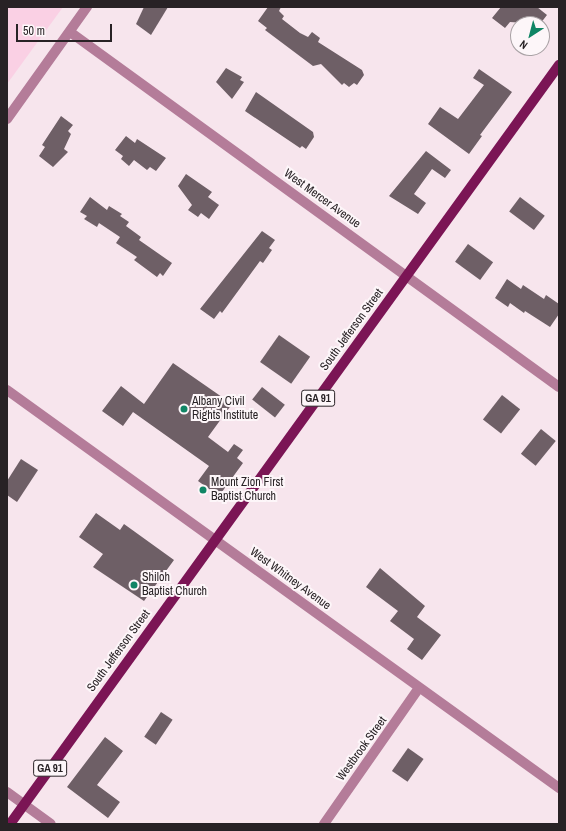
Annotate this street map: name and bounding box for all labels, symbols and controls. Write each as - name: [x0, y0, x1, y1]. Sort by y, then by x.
- scale bar: [18, 16, 114, 42]
- north arrow: [510, 16, 550, 56]
- text: 50 m: [23, 23, 45, 39]
- text: N: [517, 37, 530, 52]
- street label: West Mercer Avenue: [281, 166, 363, 232]
- street label: South Jefferson Street: [317, 286, 387, 374]
- road number: GA 91: [300, 389, 336, 407]
- place label: Albany Civil Rights Institute: [192, 395, 258, 423]
- marker: Albany Civil Rights Institute: [179, 404, 189, 414]
- place label: Mount Zion First Baptist Church: [211, 476, 283, 504]
- marker: Mount Zion First Baptist Church: [198, 485, 208, 495]
- street label: West Whitney Avenue: [247, 545, 333, 613]
- place label: Shiloh Baptist Church: [142, 571, 207, 599]
- marker: Shiloh Baptist Church: [129, 580, 139, 590]
- street label: South Jefferson Street: [84, 607, 154, 695]
- street label: Westbrook Street: [334, 714, 390, 784]
- road number: GA 91: [32, 759, 68, 777]

